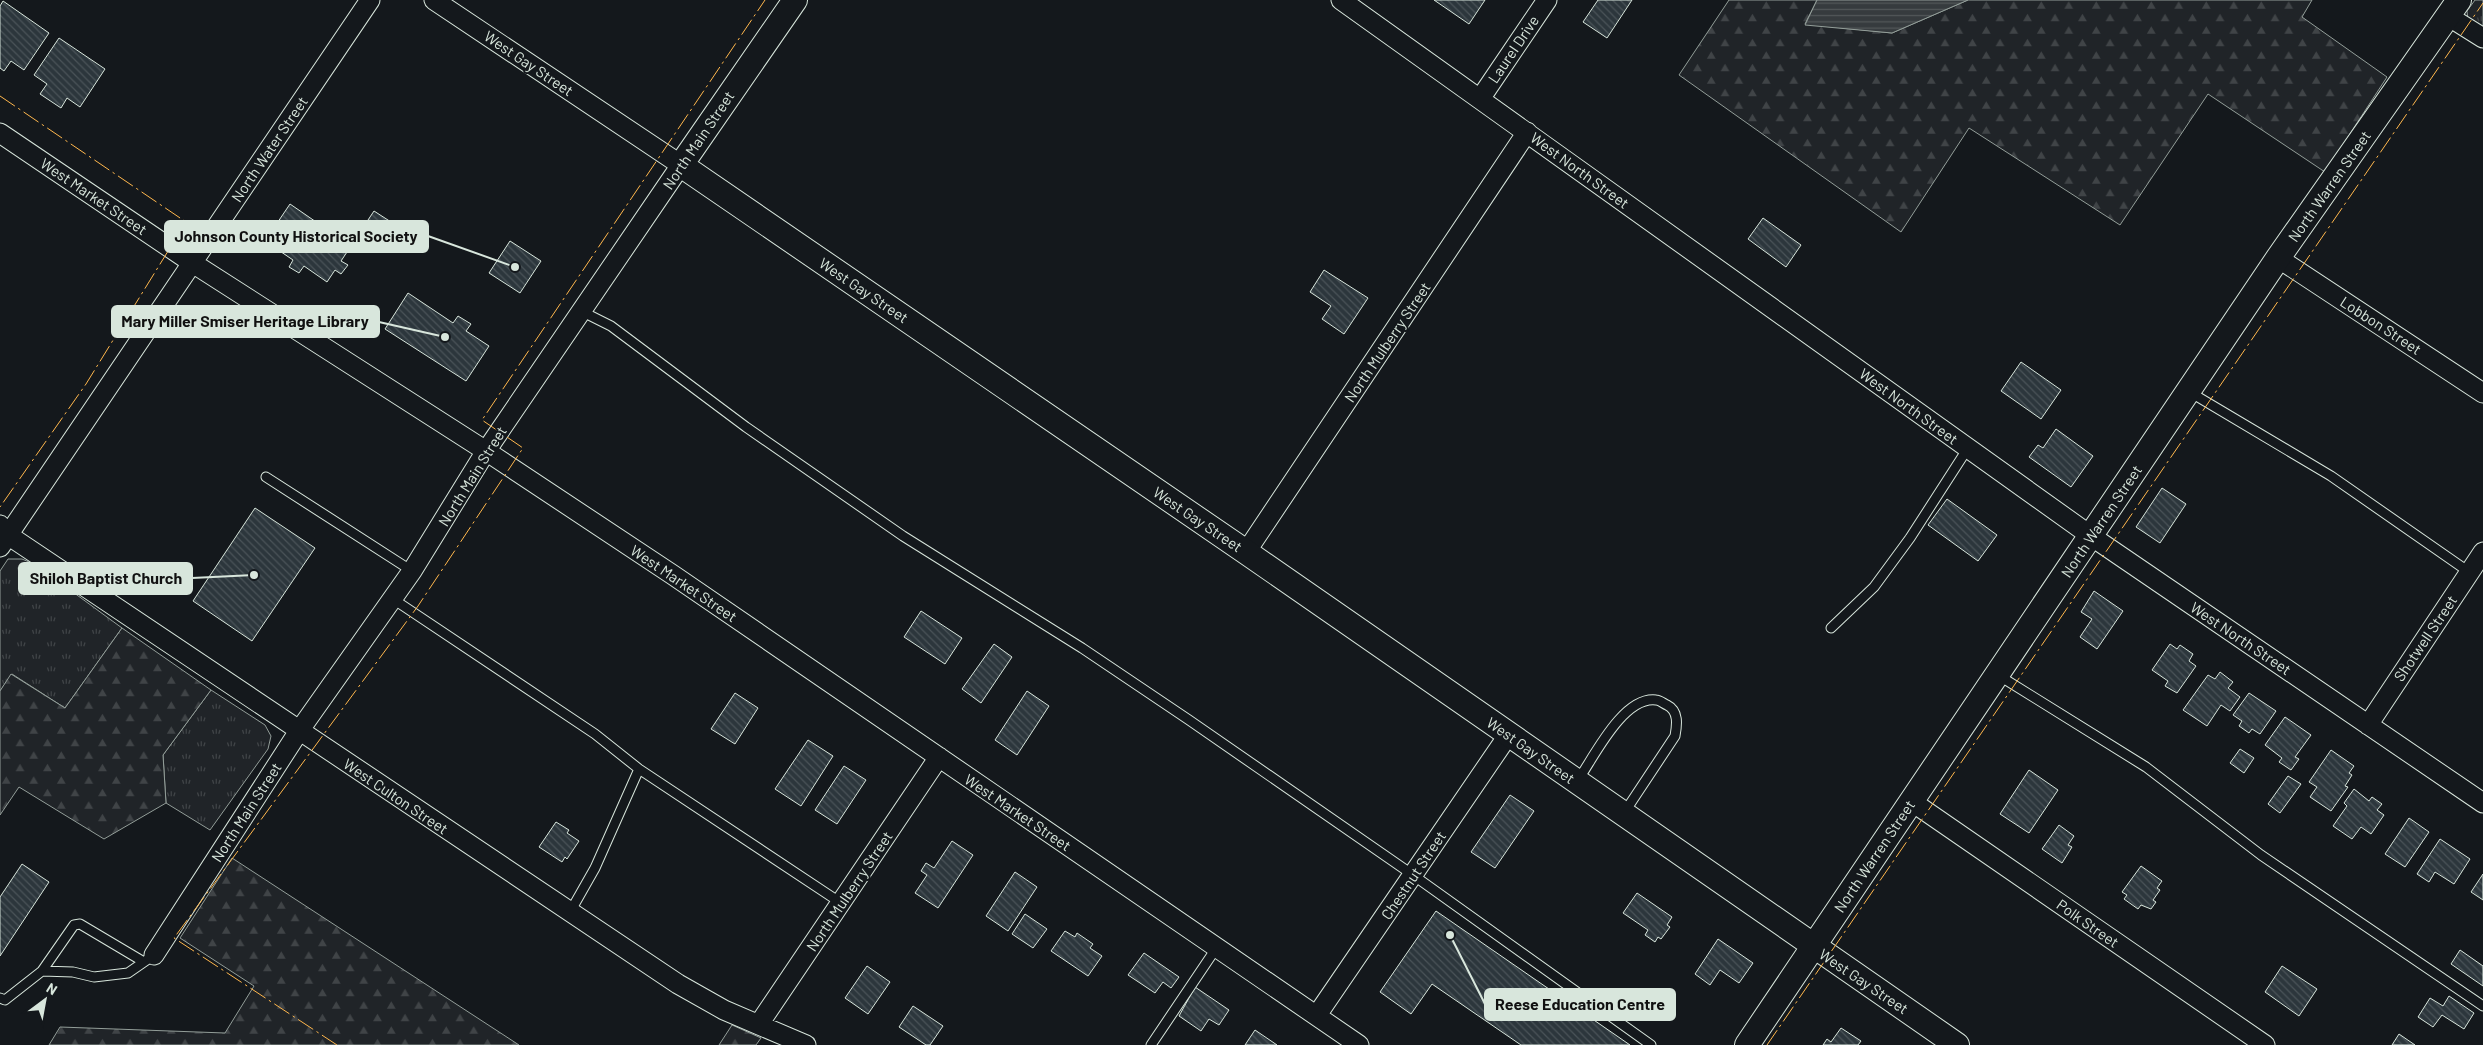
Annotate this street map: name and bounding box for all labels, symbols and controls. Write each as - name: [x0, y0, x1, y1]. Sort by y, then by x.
- street label: Laurel Drive: [1484, 12, 1542, 86]
- street label: West Gay Street: [481, 27, 577, 99]
- street label: North Main Street: [658, 87, 738, 193]
- street label: North Water Street: [227, 93, 311, 205]
- street label: North Warren Street: [2284, 127, 2374, 245]
- street label: West North Street: [1527, 128, 1633, 212]
- street label: West Market Street: [37, 154, 151, 238]
- callout: Johnson County Historical Society: [165, 221, 428, 252]
- text: Johnson County Historical Society: [174, 226, 418, 245]
- street label: West Gay Street: [816, 254, 912, 326]
- street label: North Mulberry Street: [1340, 279, 1434, 405]
- street label: Lobbon Street: [2337, 292, 2425, 358]
- callout: Mary Miller Smiser Heritage Library: [112, 306, 379, 337]
- text: Mary Miller Smiser Heritage Library: [121, 311, 369, 330]
- street label: West North Street: [1856, 364, 1962, 448]
- street label: North Main Street: [434, 423, 510, 529]
- street label: North Warren Street: [2057, 461, 2145, 581]
- street label: West Gay Street: [1150, 483, 1246, 555]
- street label: West Market Street: [627, 541, 741, 625]
- callout: Shiloh Baptist Church: [19, 563, 192, 594]
- text: Shiloh Baptist Church: [30, 568, 182, 587]
- street label: Shotwell Street: [2390, 592, 2460, 684]
- street label: West North Street: [2187, 598, 2295, 678]
- street label: West Gay Street: [1483, 713, 1579, 787]
- street label: West Culton Street: [340, 754, 452, 838]
- street label: North Main Street: [207, 759, 285, 865]
- street label: West Market Street: [961, 770, 1075, 854]
- street label: North Warren Street: [1830, 796, 1918, 916]
- street label: Chestnut Street: [1377, 827, 1449, 923]
- street label: North Mulberry Street: [802, 828, 896, 954]
- street label: Polk Street: [2053, 895, 2123, 951]
- street label: West Gay Street: [1816, 945, 1912, 1017]
- north arrow: [20, 975, 70, 1025]
- text: N: [44, 979, 61, 998]
- callout: Reese Education Centre: [1485, 989, 1675, 1020]
- text: Reese Education Centre: [1495, 994, 1665, 1013]

